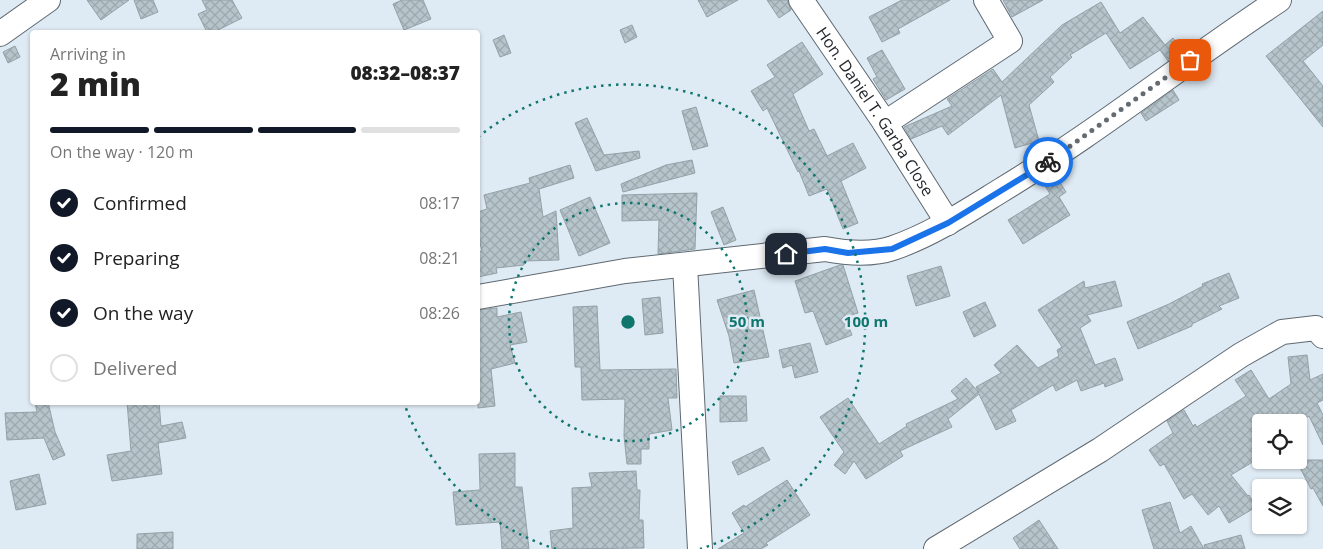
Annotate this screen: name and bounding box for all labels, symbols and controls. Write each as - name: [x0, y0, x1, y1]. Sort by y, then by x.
- street label: Hon. Daniel T. Garba Close: [811, 22, 939, 200]
- pin: [1169, 39, 1211, 81]
- text: Arriving in: [50, 43, 126, 65]
- icon: bag: [1176, 46, 1204, 74]
- text: 08:32–08:37: [350, 60, 460, 86]
- text: 2 min: [50, 62, 141, 105]
- courier: [1023, 137, 1073, 187]
- text: On the way · 120 m: [50, 141, 193, 163]
- icon: bike: [1034, 148, 1062, 176]
- icon: check: [50, 189, 78, 217]
- text: Confirmed: [93, 190, 187, 216]
- text: 08:17: [419, 192, 460, 214]
- pin: [765, 233, 807, 275]
- icon: home: [772, 240, 800, 268]
- icon: check: [50, 244, 78, 272]
- text: Preparing: [93, 245, 180, 271]
- text: 08:21: [419, 247, 460, 269]
- icon: check: [50, 299, 78, 327]
- text: On the way: [93, 300, 193, 326]
- text: 08:26: [419, 302, 460, 324]
- text: 50 m: [729, 311, 765, 331]
- text: 100 m: [844, 311, 888, 331]
- centre of rings: [619, 313, 637, 331]
- text: Delivered: [93, 355, 177, 381]
- map controls: [1252, 414, 1307, 534]
- button: locate: [1252, 414, 1307, 469]
- button: layers: [1252, 479, 1307, 534]

